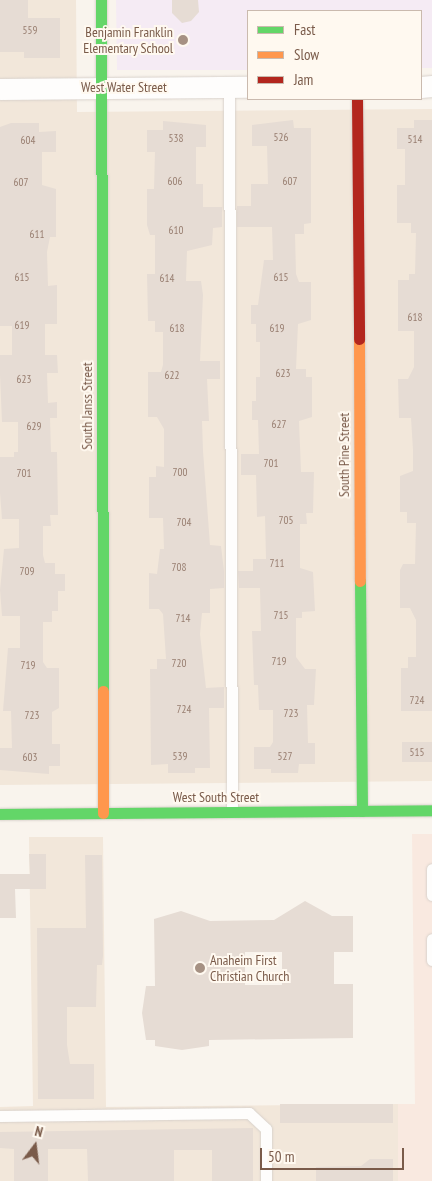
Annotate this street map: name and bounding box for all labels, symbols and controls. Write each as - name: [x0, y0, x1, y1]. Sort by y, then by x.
- legend: [247, 10, 422, 100]
- text: Fast: [294, 20, 315, 39]
- house number: 559: [23, 23, 37, 37]
- place label: Benjamin Franklin Elementary School: [83, 24, 173, 56]
- marker: Benjamin Franklin Elementary School: [177, 34, 189, 46]
- text: Slow: [294, 45, 319, 64]
- text: Jam: [294, 70, 313, 89]
- street label: West Water Street: [81, 79, 167, 95]
- house number: 526: [274, 130, 288, 144]
- house number: 538: [169, 131, 183, 145]
- house number: 514: [408, 132, 422, 146]
- house number: 604: [21, 133, 35, 147]
- house number: 606: [168, 174, 182, 188]
- house number: 607: [283, 174, 297, 188]
- house number: 607: [14, 175, 28, 189]
- house number: 610: [169, 223, 183, 237]
- house number: 611: [30, 227, 44, 241]
- house number: 615: [15, 270, 29, 284]
- house number: 615: [274, 270, 288, 284]
- house number: 614: [160, 271, 174, 285]
- house number: 618: [408, 310, 422, 324]
- house number: 619: [15, 318, 29, 332]
- house number: 618: [170, 321, 184, 335]
- house number: 619: [270, 321, 284, 335]
- street label: South Janss Street: [79, 362, 95, 450]
- house number: 623: [276, 366, 290, 380]
- house number: 622: [165, 368, 179, 382]
- house number: 623: [17, 372, 31, 386]
- street label: South Pine Street: [336, 413, 352, 497]
- house number: 627: [272, 417, 286, 431]
- house number: 629: [27, 419, 41, 433]
- house number: 701: [264, 456, 278, 470]
- house number: 700: [173, 465, 187, 479]
- house number: 701: [17, 466, 31, 480]
- house number: 705: [279, 513, 293, 527]
- house number: 704: [177, 515, 191, 529]
- house number: 711: [270, 556, 284, 570]
- house number: 708: [172, 560, 186, 574]
- house number: 709: [20, 564, 34, 578]
- house number: 715: [274, 608, 288, 622]
- house number: 714: [176, 611, 190, 625]
- house number: 719: [272, 654, 286, 668]
- house number: 720: [172, 656, 186, 670]
- house number: 719: [21, 658, 35, 672]
- house number: 724: [410, 693, 424, 707]
- house number: 724: [177, 702, 191, 716]
- house number: 723: [284, 706, 298, 720]
- house number: 723: [25, 708, 39, 722]
- house number: 515: [410, 745, 424, 759]
- house number: 539: [173, 749, 187, 763]
- house number: 527: [278, 749, 292, 763]
- house number: 603: [23, 750, 37, 764]
- street label: West South Street: [173, 789, 259, 805]
- place label: Anaheim First Christian Church: [210, 952, 289, 984]
- marker: Anaheim First Christian Church: [194, 962, 206, 974]
- north arrow: [10, 1121, 60, 1171]
- text: N: [33, 1122, 45, 1141]
- scale bar: [262, 1138, 406, 1170]
- text: 50 m: [268, 1147, 294, 1166]

